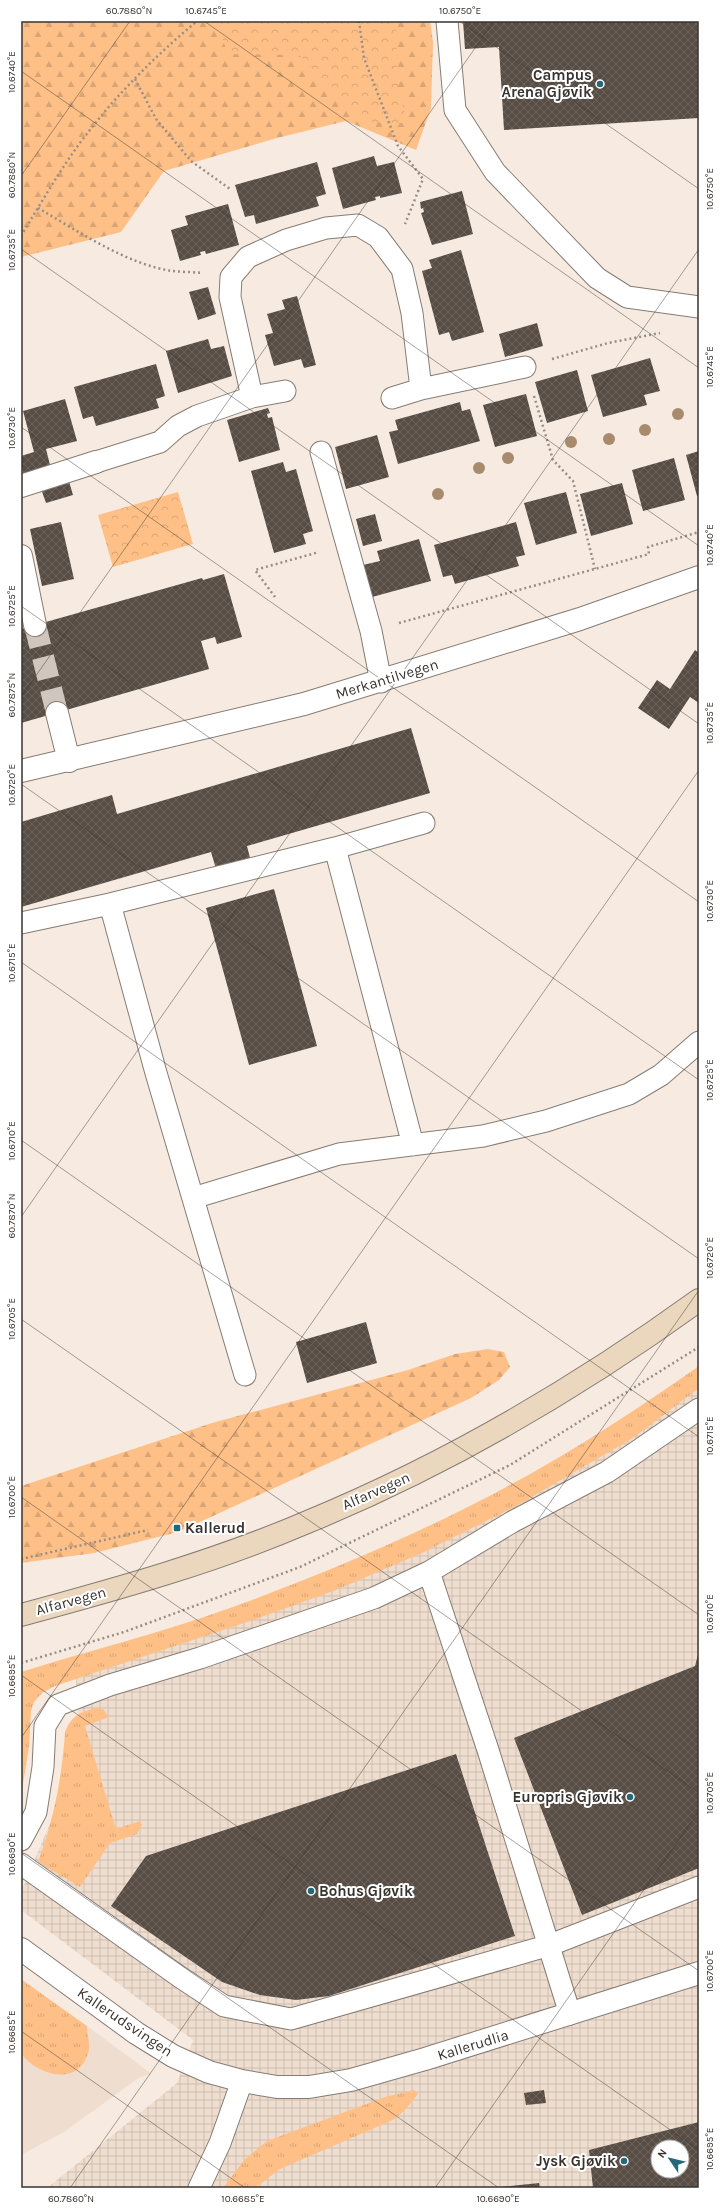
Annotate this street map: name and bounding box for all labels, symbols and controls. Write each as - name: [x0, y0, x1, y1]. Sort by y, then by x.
- text: 60.7880°N: [106, 5, 152, 17]
- text: 10.6745°E: [185, 5, 227, 17]
- text: 10.6750°E: [439, 5, 481, 17]
- text: 10.6740°E: [6, 51, 18, 93]
- place label: Campus Arena Gjøvik: [502, 66, 592, 101]
- marker: Campus Arena Gjøvik: [595, 79, 605, 89]
- text: 60.7880°N: [6, 152, 18, 198]
- text: 10.6750°E: [704, 168, 716, 210]
- text: 10.6735°E: [6, 229, 18, 271]
- text: 10.6745°E: [704, 346, 716, 388]
- text: 10.6730°E: [6, 407, 18, 449]
- text: 10.6740°E: [704, 524, 716, 566]
- text: 10.6725°E: [6, 585, 18, 627]
- street label: Merkantilvegen: [334, 655, 440, 703]
- text: 60.7875°N: [6, 673, 18, 717]
- text: 10.6735°E: [704, 702, 716, 744]
- text: 10.6720°E: [6, 764, 18, 806]
- text: 10.6730°E: [704, 880, 716, 922]
- text: 10.6715°E: [6, 943, 18, 983]
- text: 10.6725°E: [704, 1059, 716, 1101]
- text: 10.6710°E: [6, 1121, 18, 1161]
- text: 60.7870°N: [6, 1193, 18, 1239]
- text: 10.6720°E: [704, 1237, 716, 1279]
- text: 10.6705°E: [6, 1298, 18, 1340]
- text: 10.6715°E: [704, 1416, 716, 1456]
- street label: Alfarvegen: [339, 1468, 413, 1514]
- text: 10.6700°E: [6, 1476, 18, 1518]
- place label: Kallerud: [185, 1519, 245, 1537]
- marker: Kallerud: [172, 1523, 182, 1533]
- street label: Alfarvegen: [34, 1583, 108, 1619]
- text: 10.6710°E: [704, 1594, 716, 1634]
- text: 10.6695°E: [6, 1655, 18, 1697]
- text: 10.6705°E: [704, 1772, 716, 1814]
- place label: Europris Gjøvik: [513, 1788, 622, 1806]
- marker: Europris Gjøvik: [625, 1792, 635, 1802]
- text: 10.6690°E: [6, 1832, 18, 1876]
- place label: Bohus Gjøvik: [319, 1882, 413, 1900]
- marker: Bohus Gjøvik: [306, 1886, 316, 1896]
- text: 10.6700°E: [704, 1950, 716, 1992]
- street label: Kallerudsvingen: [74, 1983, 176, 2061]
- text: 10.6685°E: [6, 2010, 18, 2054]
- street label: Kallerudlia: [435, 2026, 511, 2064]
- text: 10.6695°E: [704, 2128, 716, 2170]
- north arrow: [650, 2139, 690, 2179]
- text: N: [655, 2147, 670, 2161]
- place label: Jysk Gjøvik: [536, 2152, 616, 2170]
- marker: Jysk Gjøvik: [619, 2156, 629, 2166]
- text: 60.7860°N: [48, 2193, 94, 2205]
- text: 10.6685°E: [221, 2193, 265, 2205]
- text: 10.6690°E: [476, 2193, 520, 2205]

